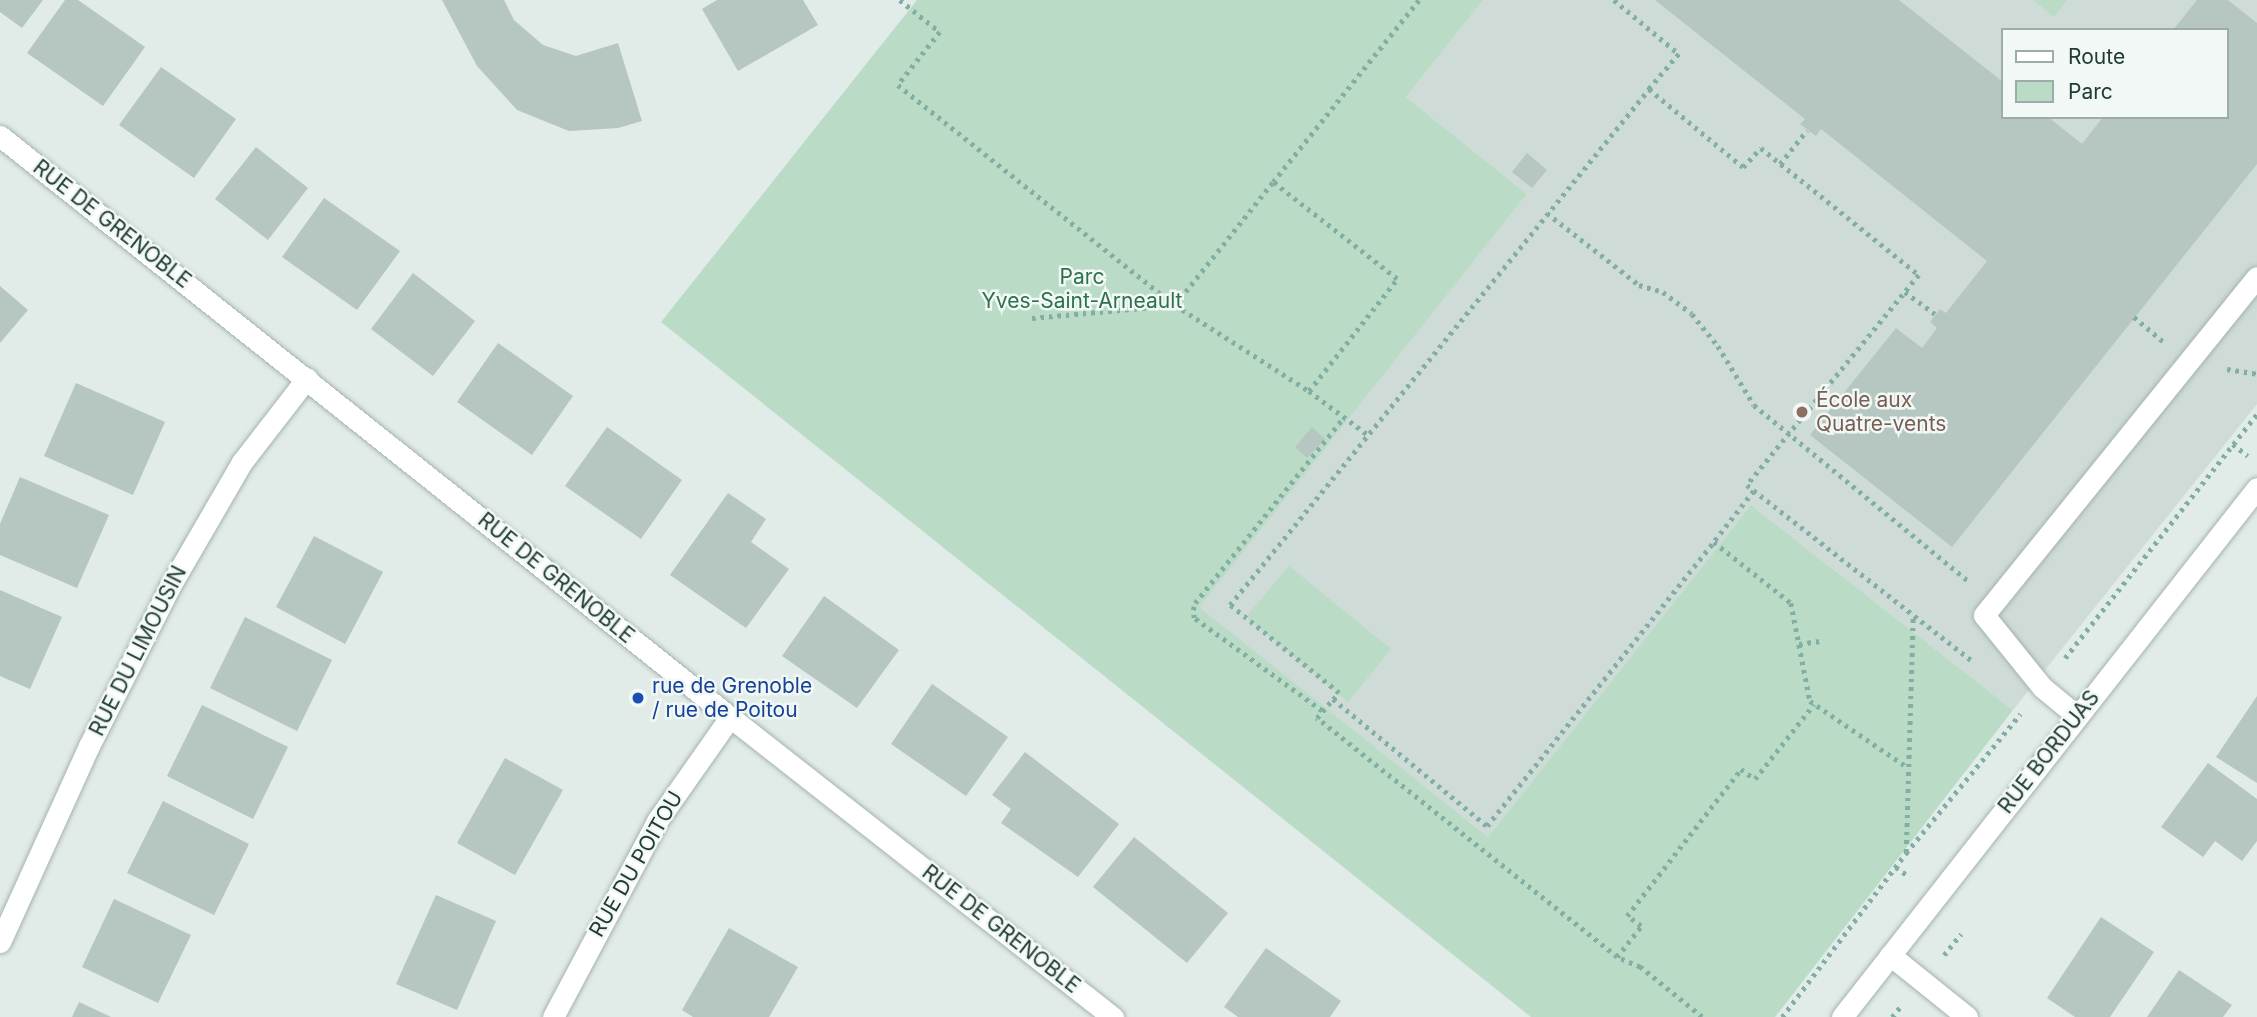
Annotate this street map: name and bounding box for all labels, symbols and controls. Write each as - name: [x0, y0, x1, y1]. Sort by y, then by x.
- legend: [2002, 28, 2229, 119]
- text: Route: [2068, 44, 2125, 69]
- text: Parc: [2068, 79, 2113, 104]
- street label: RUE DE GRENOBLE: [28, 155, 196, 293]
- park label: Parc Yves-Saint-Arneault: [982, 264, 1182, 314]
- place label: École aux Quatre-vents: [1816, 387, 1946, 437]
- marker: École aux Quatre-vents: [1794, 404, 1810, 420]
- street label: RUE DE GRENOBLE: [473, 507, 639, 649]
- street label: RUE DU LIMOUSIN: [84, 562, 192, 740]
- place label: rue de Grenoble / rue de Poitou: [652, 673, 812, 723]
- street label: RUE BORDUAS: [1993, 685, 2105, 819]
- marker: rue de Grenoble / rue de Poitou: [630, 690, 646, 706]
- street label: RUE DU POITOU: [584, 787, 688, 941]
- street label: RUE DE GRENOBLE: [917, 860, 1085, 998]

